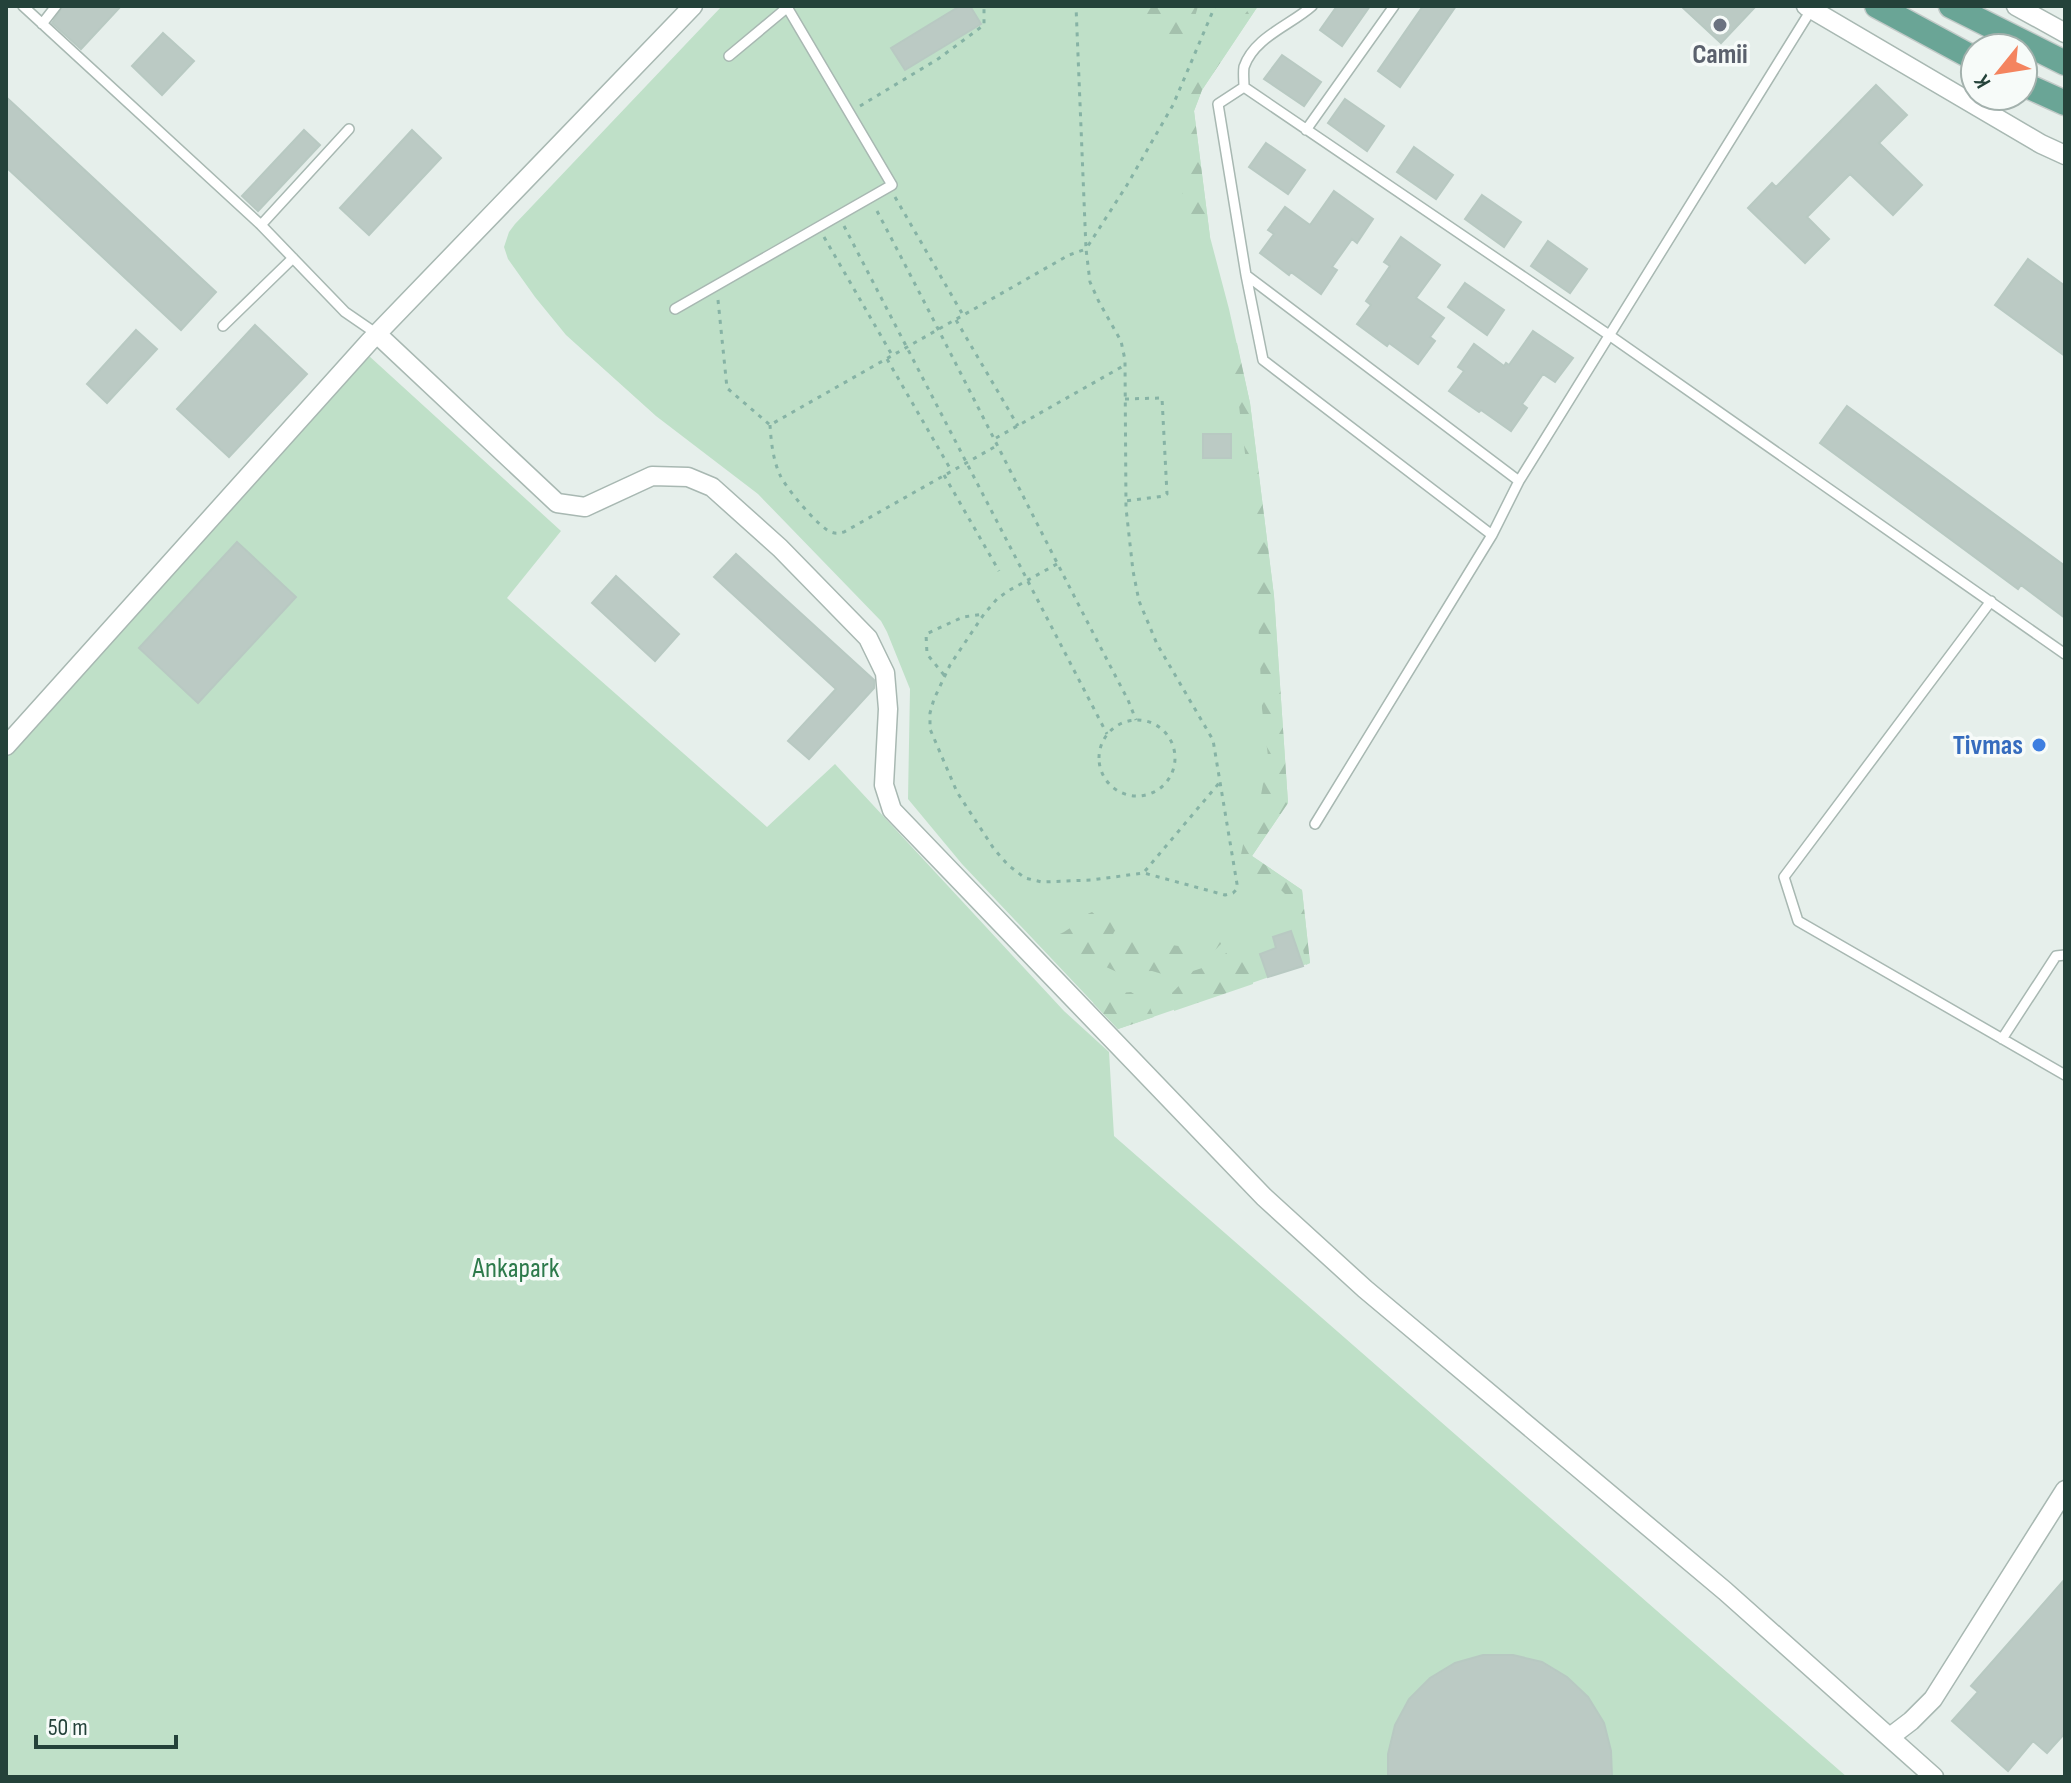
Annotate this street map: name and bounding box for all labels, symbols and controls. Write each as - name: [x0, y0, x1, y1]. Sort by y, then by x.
- marker: Camii: [1711, 16, 1729, 34]
- north arrow: [1959, 32, 2039, 112]
- place label: Camii: [1692, 38, 1748, 71]
- text: K: [1969, 70, 1997, 93]
- place label: Tivmas: [1953, 729, 2023, 762]
- marker: Tivmas: [2030, 736, 2048, 754]
- park label: Ankapark: [471, 1252, 560, 1285]
- scale bar: [36, 1699, 176, 1749]
- text: 50 m: [48, 1713, 88, 1742]

